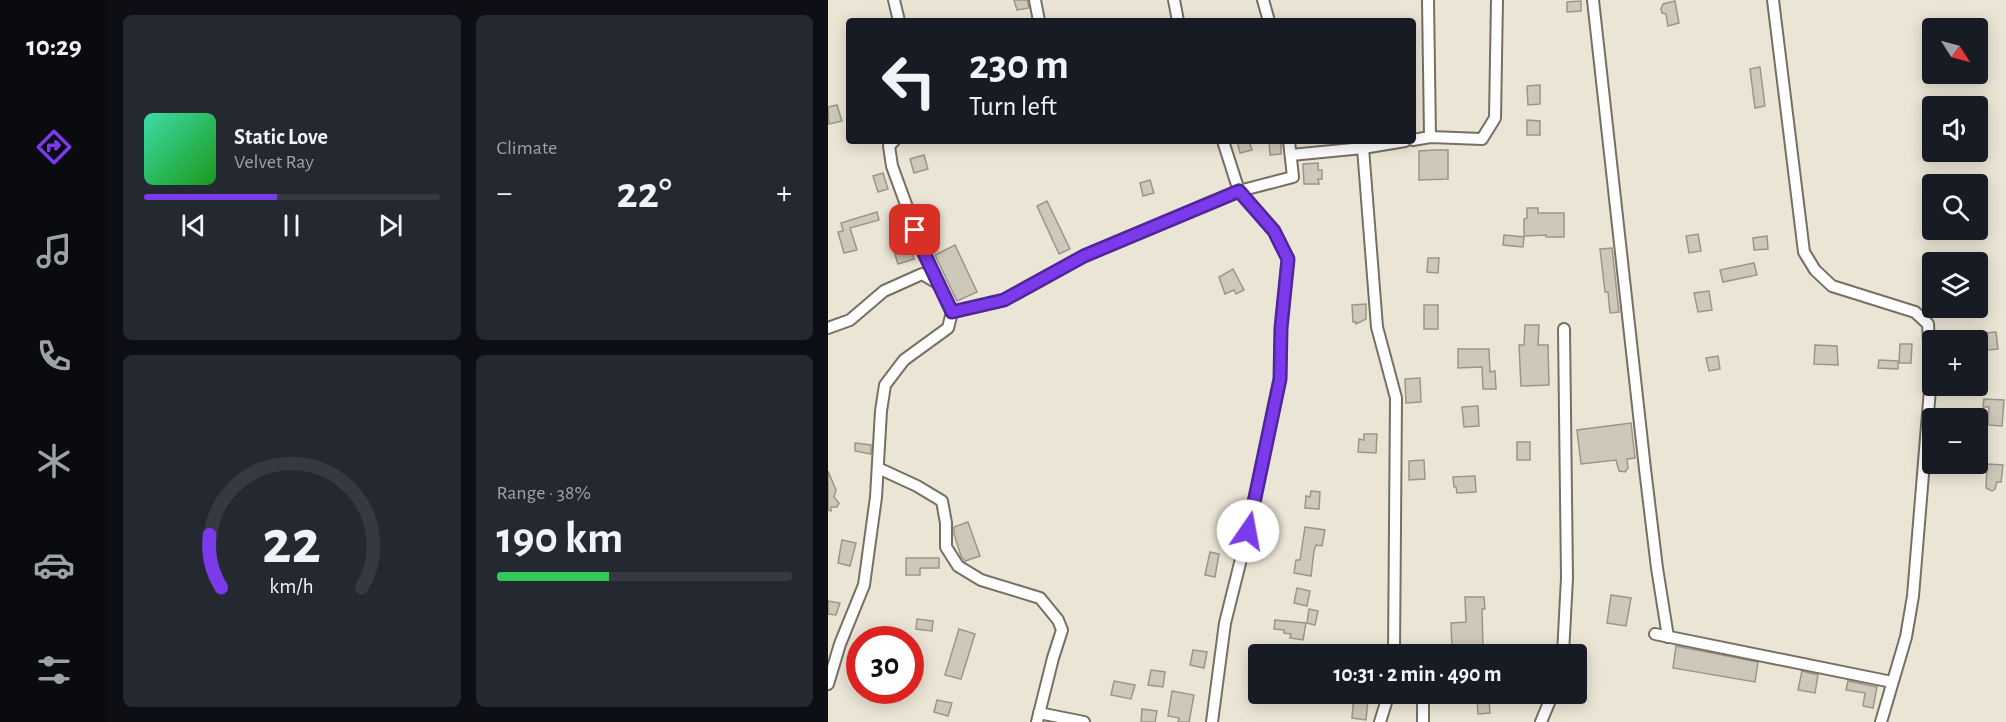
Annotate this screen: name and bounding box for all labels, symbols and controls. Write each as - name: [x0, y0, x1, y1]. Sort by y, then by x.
- north arrow: [1922, 18, 1988, 84]
- map controls: [1922, 18, 1988, 474]
- text: 10:29: [26, 33, 82, 60]
- icon: left: [870, 42, 948, 120]
- text: 230 m: [969, 44, 1069, 86]
- text: Turn left: [969, 93, 1057, 120]
- button: sound: [1922, 96, 1988, 162]
- icon: directions: [33, 126, 75, 168]
- text: Static Love: [234, 126, 328, 148]
- text: Climate: [497, 138, 557, 158]
- text: Velvet Ray: [234, 152, 314, 172]
- text: 22°: [616, 171, 672, 216]
- button: search: [1922, 174, 1988, 240]
- text: −: [497, 177, 512, 210]
- text: +: [776, 177, 792, 210]
- pin: [889, 204, 940, 255]
- icon: previous: [177, 209, 210, 242]
- icon: pause: [275, 209, 308, 242]
- icon: next: [374, 209, 407, 242]
- icon: arrive: [898, 213, 931, 246]
- icon: music: [33, 230, 75, 272]
- button: layers: [1922, 252, 1988, 318]
- button: +: [1922, 330, 1988, 396]
- icon: phone: [33, 335, 75, 377]
- button: −: [1922, 408, 1988, 474]
- icon: climate: [33, 440, 75, 482]
- text: Range · 38%: [497, 483, 591, 503]
- position arrow: [1216, 499, 1280, 563]
- text: 22: [262, 512, 321, 574]
- text: 190 km: [497, 516, 623, 561]
- icon: car: [33, 544, 75, 586]
- text: km/h: [270, 576, 314, 597]
- speed limit sign: 30: [846, 626, 924, 704]
- icon: filters: [33, 649, 75, 691]
- text: 10:31 · 2 min · 490 m: [1333, 663, 1502, 685]

